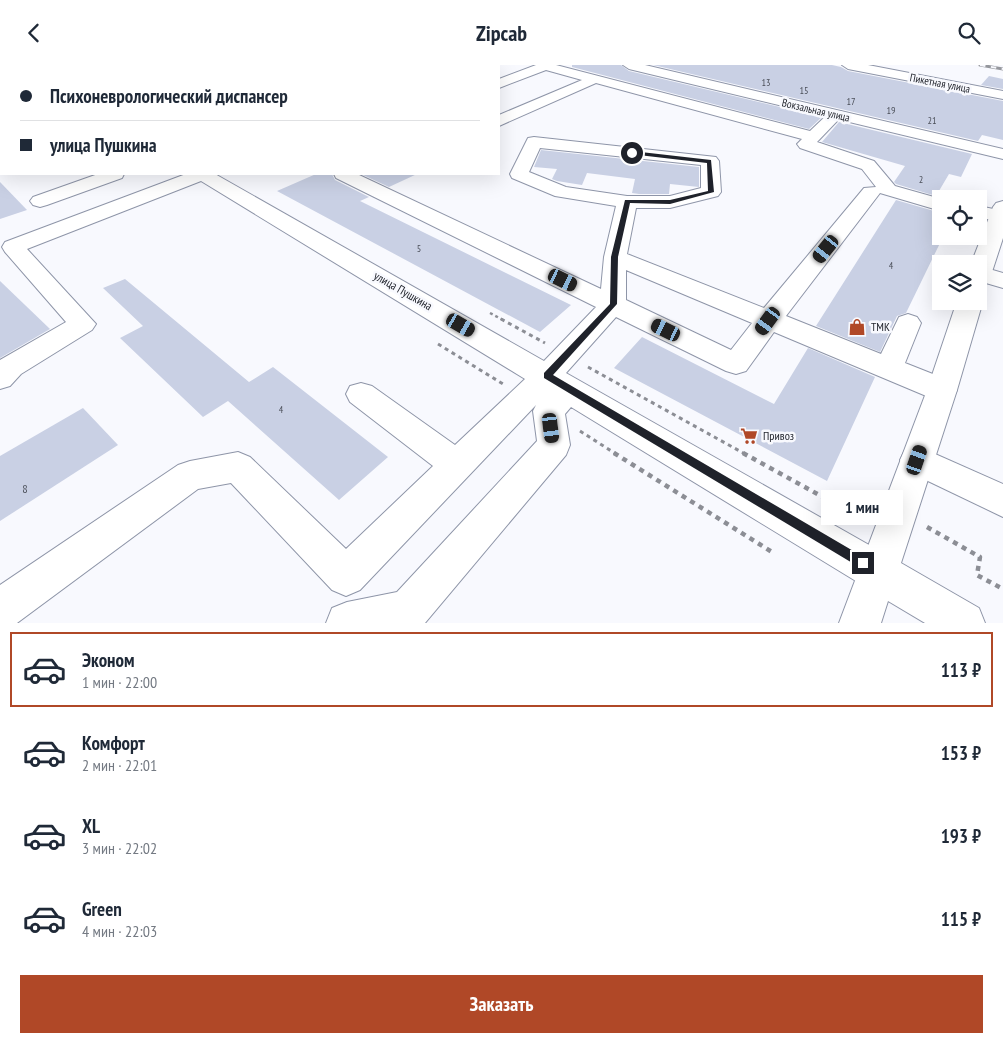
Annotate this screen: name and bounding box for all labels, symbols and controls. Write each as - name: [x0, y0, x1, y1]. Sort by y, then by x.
- icon: back: [20, 19, 48, 47]
- text: Zipcab: [476, 19, 527, 47]
- icon: search: [955, 19, 983, 47]
- street label: Пикетная улица: [909, 70, 971, 96]
- house number: 13: [762, 76, 771, 89]
- text: Психоневрологический диспансер: [50, 84, 288, 108]
- house number: 15: [800, 84, 809, 97]
- street label: Вокзальная улица: [781, 95, 851, 125]
- house number: 17: [847, 95, 856, 108]
- house number: 19: [887, 104, 896, 117]
- house number: 21: [928, 114, 937, 127]
- text: улица Пушкина: [50, 133, 157, 157]
- route start: [621, 142, 643, 164]
- house number: 2: [919, 173, 923, 186]
- map controls: [932, 190, 987, 310]
- button: locate: [932, 190, 987, 245]
- car: [810, 233, 841, 265]
- house number: 5: [417, 242, 421, 255]
- button: layers: [932, 255, 987, 310]
- house number: 4: [889, 259, 894, 272]
- car: [546, 267, 579, 293]
- street label: улица Пушкина: [371, 268, 435, 313]
- car: [753, 304, 782, 338]
- car: [444, 311, 477, 339]
- car: [649, 317, 682, 343]
- shop icon: ТМК: [847, 317, 867, 337]
- place label: ТМК: [871, 319, 890, 334]
- house number: 4: [279, 403, 284, 416]
- car: [541, 412, 560, 444]
- supermarket icon: Привоз: [739, 426, 759, 446]
- place label: Привоз: [763, 428, 794, 443]
- car: [905, 443, 928, 477]
- house number: 8: [22, 481, 28, 496]
- callout: 1 мин: [822, 491, 904, 525]
- text: 1 мин: [845, 497, 879, 517]
- route end: [852, 552, 874, 574]
- icon: car: [22, 647, 67, 692]
- text: Эконом: [82, 648, 135, 672]
- text: 113 ₽: [941, 658, 981, 682]
- text: 1 мин · 22:00: [82, 672, 157, 692]
- icon: car: [22, 730, 67, 775]
- text: Комфорт: [82, 731, 145, 755]
- text: 153 ₽: [941, 741, 981, 765]
- text: 2 мин · 22:01: [82, 755, 157, 775]
- icon: car: [22, 813, 67, 858]
- text: XL: [82, 814, 100, 838]
- text: 193 ₽: [941, 824, 981, 848]
- text: 3 мин · 22:02: [82, 838, 157, 858]
- icon: car: [22, 896, 67, 941]
- text: Green: [82, 897, 122, 921]
- text: 115 ₽: [941, 907, 981, 931]
- text: 4 мин · 22:03: [82, 921, 157, 941]
- button: Заказать: [20, 975, 983, 1033]

